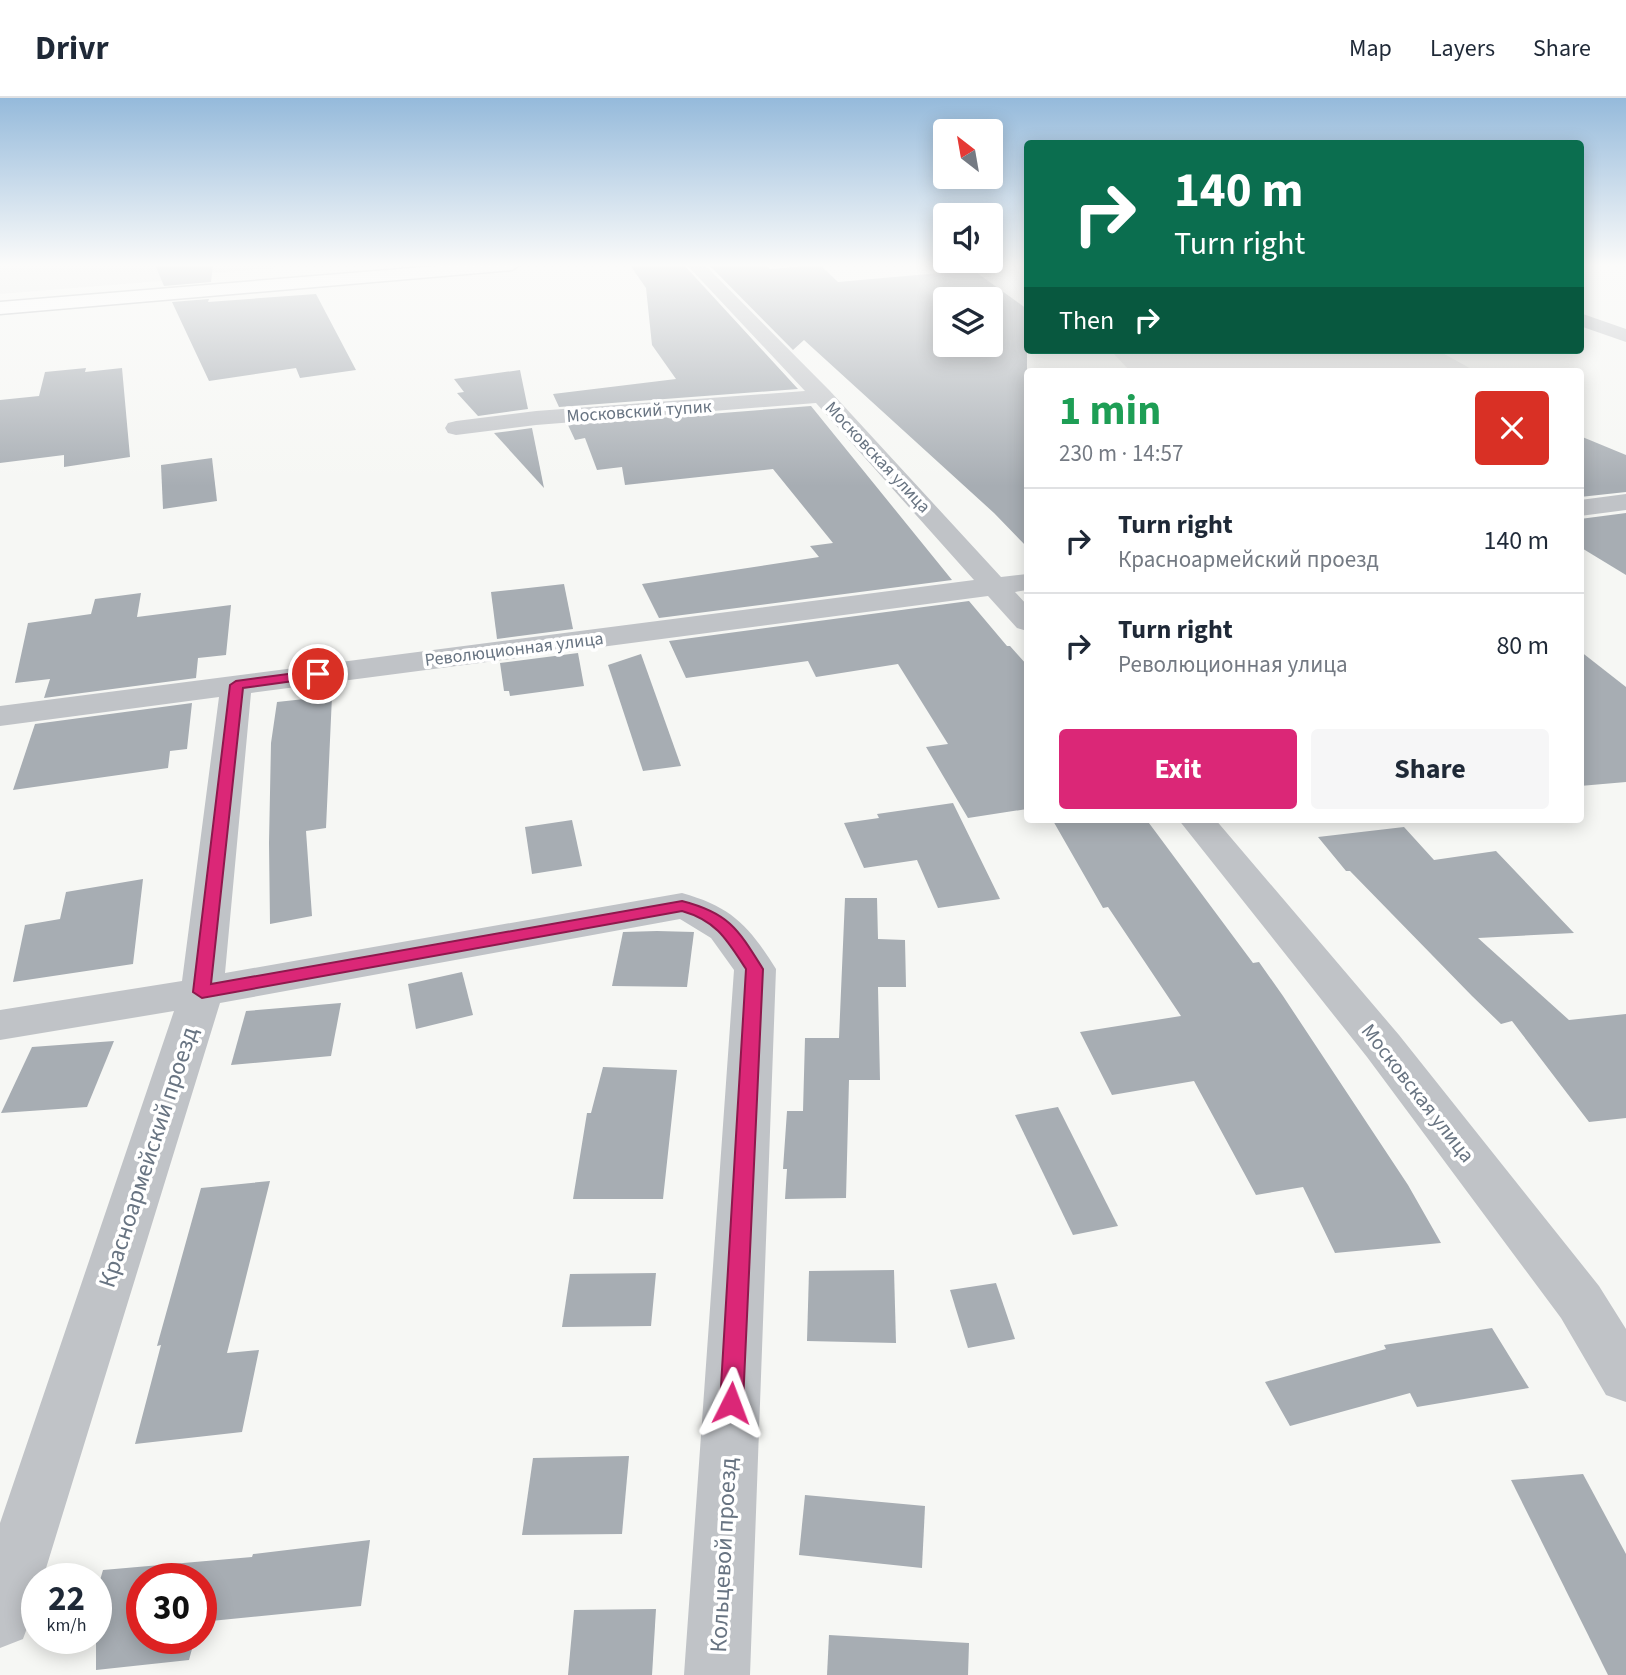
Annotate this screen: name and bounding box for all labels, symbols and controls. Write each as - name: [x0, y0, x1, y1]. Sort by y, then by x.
- text: Drivr: [35, 25, 109, 72]
- text: Map: [1349, 31, 1392, 66]
- text: Layers: [1430, 31, 1495, 66]
- text: Share: [1533, 31, 1591, 66]
- north arrow: [933, 119, 1003, 189]
- map controls: [933, 119, 1003, 357]
- text: 140 m: [1174, 156, 1303, 226]
- icon: right: [1059, 168, 1150, 259]
- button: sound: [933, 203, 1003, 273]
- text: Turn right: [1174, 221, 1305, 267]
- button: layers: [933, 287, 1003, 357]
- icon: right: [1128, 301, 1166, 339]
- text: Then: [1059, 302, 1114, 339]
- text: 1 min: [1059, 381, 1161, 441]
- button: close: [1475, 391, 1549, 465]
- street label: Московский тупик: [566, 394, 712, 429]
- street label: Московская улица: [819, 396, 936, 519]
- text: 230 m · 14:57: [1059, 437, 1183, 470]
- text: Turn right: [1118, 506, 1233, 543]
- icon: right: [1059, 522, 1097, 560]
- text: 140 m: [1483, 522, 1549, 559]
- text: Красноармейский проезд: [1118, 543, 1379, 576]
- text: Turn right: [1118, 611, 1233, 648]
- street label: Революционная улица: [423, 626, 605, 673]
- icon: right: [1059, 627, 1097, 665]
- text: 80 m: [1496, 627, 1549, 664]
- pin: [288, 644, 348, 704]
- text: Революционная улица: [1118, 648, 1348, 681]
- icon: arrive: [299, 655, 337, 693]
- button: Exit: [1059, 729, 1297, 809]
- button: Share: [1311, 729, 1549, 809]
- street label: Московская улица: [1354, 1017, 1482, 1169]
- street label: Красноармейский проезд: [90, 1022, 207, 1292]
- position arrow: [694, 1366, 768, 1440]
- street label: Кольцевой проезд: [701, 1456, 746, 1653]
- speed limit sign: 30: [126, 1563, 217, 1654]
- text: 22: [48, 1574, 85, 1624]
- text: km/h: [47, 1613, 86, 1638]

